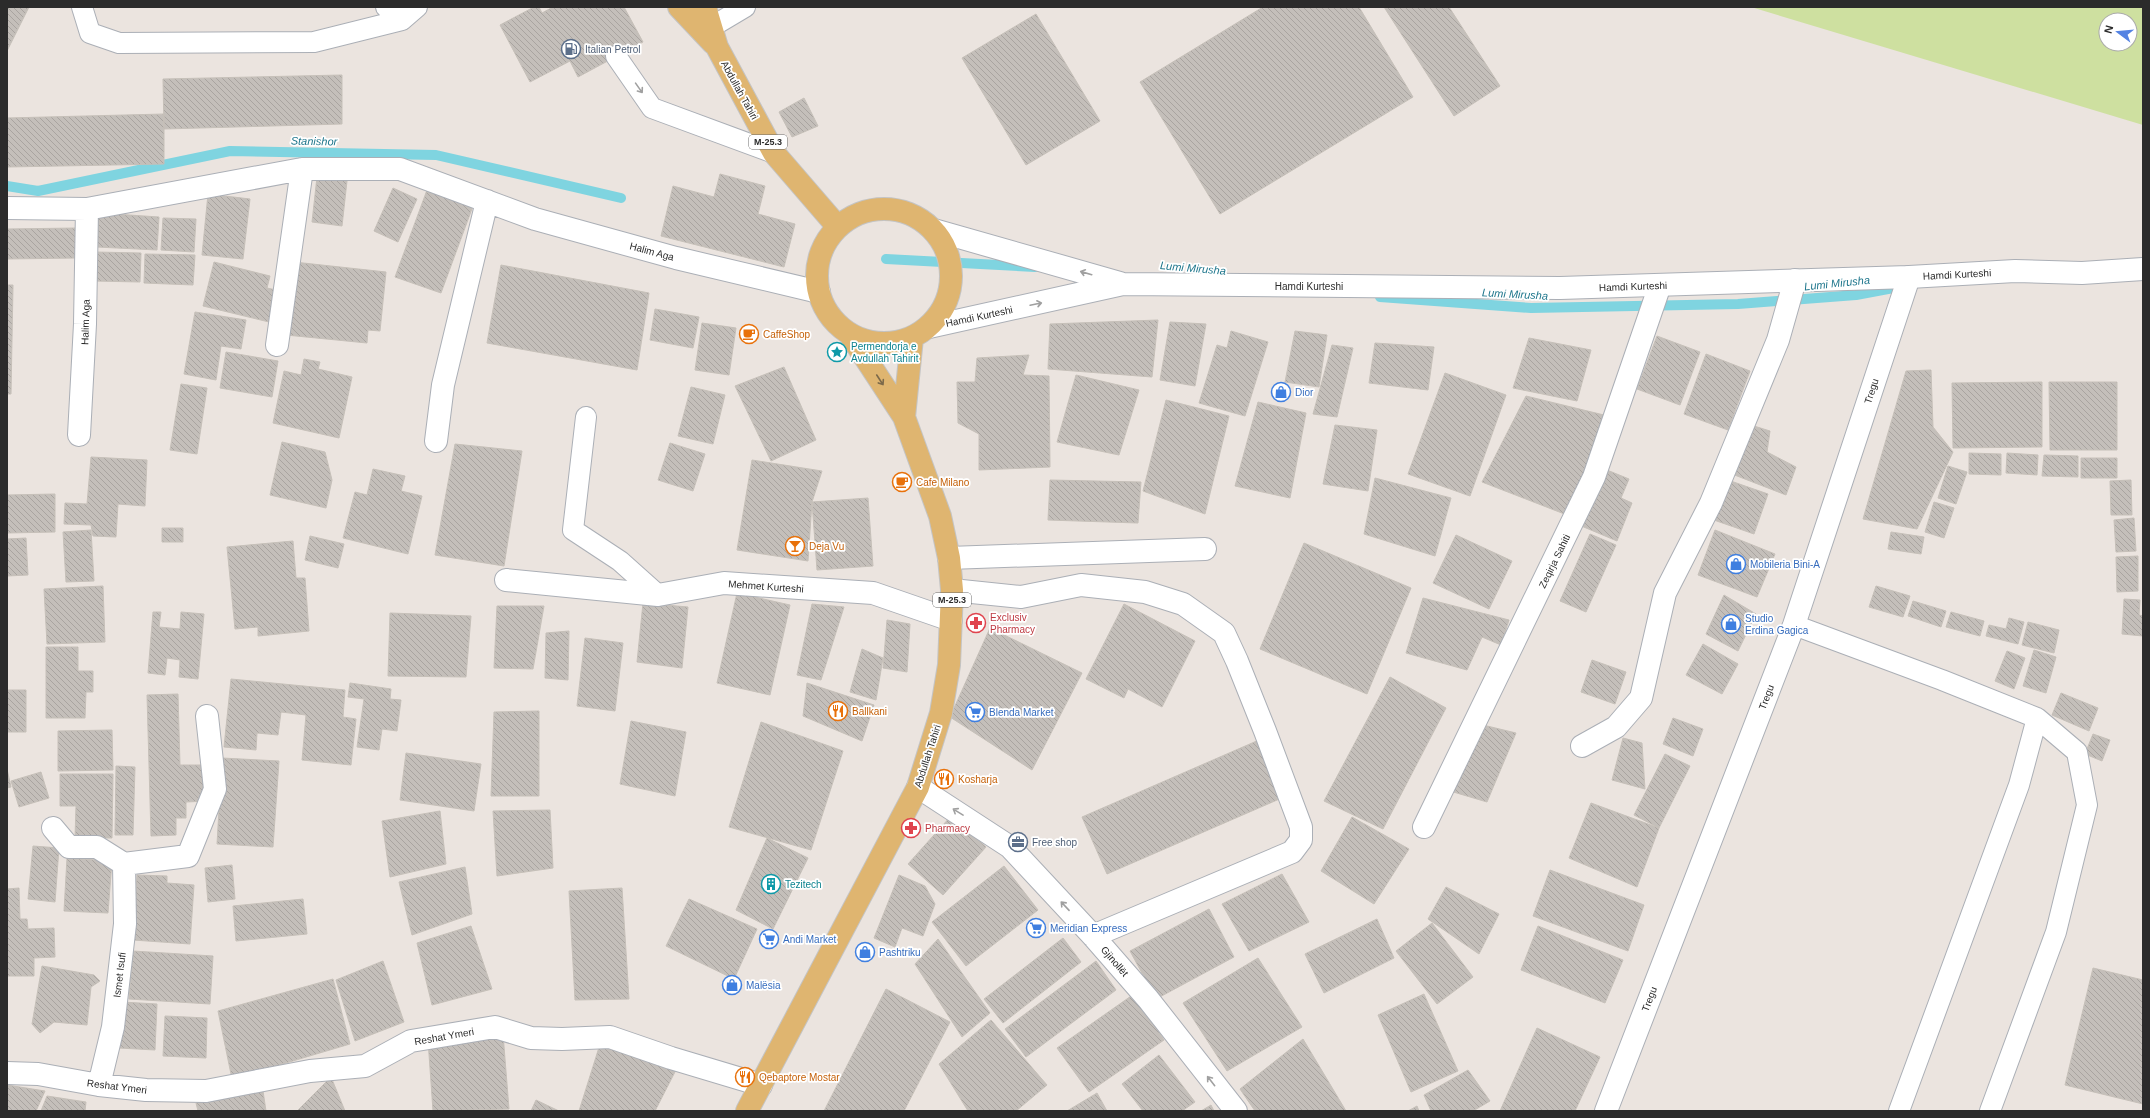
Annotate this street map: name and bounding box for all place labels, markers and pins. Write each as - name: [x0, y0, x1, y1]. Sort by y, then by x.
- fuel station icon: Italian Petrol: [560, 38, 582, 60]
- place label: Italian Petrol: [585, 44, 641, 55]
- cafe icon: CaffeShop: [738, 323, 760, 345]
- place label: CaffeShop: [763, 329, 811, 340]
- place icon: Permendorja e Avdullah Tahirit: [826, 341, 848, 363]
- place label: Permendorja e Avdullah Tahirit: [851, 341, 919, 364]
- shop icon: Dior: [1270, 381, 1292, 403]
- place label: Dior: [1295, 387, 1314, 398]
- cafe icon: Cafe Milano: [891, 471, 913, 493]
- place label: Cafe Milano: [916, 477, 970, 488]
- bar icon: Deja Vu: [784, 535, 806, 557]
- place label: Deja Vu: [809, 541, 844, 552]
- shop icon: Mobileria Bini-A: [1725, 553, 1747, 575]
- place label: Mobileria Bini-A: [1750, 559, 1820, 570]
- pharmacy icon: Exclusiv Pharmacy: [965, 612, 987, 634]
- place label: Exclusiv Pharmacy: [990, 612, 1035, 635]
- shop icon: Studio Erdina Gagica: [1720, 613, 1742, 635]
- place label: Studio Erdina Gagica: [1745, 613, 1809, 636]
- restaurant icon: Ballkani: [827, 700, 849, 722]
- supermarket icon: Blenda Market: [964, 701, 986, 723]
- place label: Ballkani: [852, 706, 887, 717]
- place label: Blenda Market: [989, 707, 1054, 718]
- restaurant icon: Kosharja: [933, 768, 955, 790]
- place label: Kosharja: [958, 774, 998, 785]
- pharmacy icon: Pharmacy: [900, 817, 922, 839]
- place label: Pharmacy: [925, 823, 970, 834]
- office icon: Free shop: [1007, 831, 1029, 853]
- place label: Free shop: [1032, 837, 1077, 848]
- building icon: Tezitech: [760, 873, 782, 895]
- place label: Tezitech: [785, 879, 822, 890]
- supermarket icon: Meridian Express: [1025, 917, 1047, 939]
- place label: Meridian Express: [1050, 923, 1127, 934]
- supermarket icon: Andi Market: [758, 928, 780, 950]
- place label: Andi Market: [783, 934, 837, 945]
- shop icon: Pashtriku: [854, 941, 876, 963]
- place label: Pashtriku: [879, 947, 921, 958]
- shop icon: Malësia: [721, 974, 743, 996]
- place label: Malësia: [746, 980, 781, 991]
- restaurant icon: Qebaptore Mostar: [734, 1066, 756, 1088]
- place label: Qebaptore Mostar: [759, 1072, 840, 1083]

